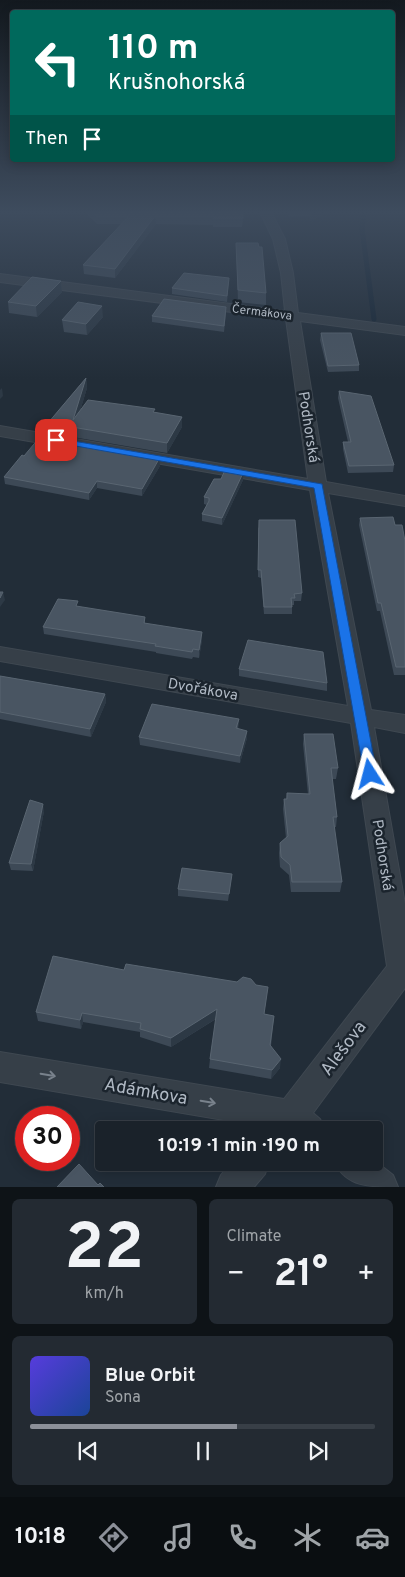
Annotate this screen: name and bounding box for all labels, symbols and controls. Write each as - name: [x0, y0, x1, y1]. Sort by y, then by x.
- text: 110 m: [108, 27, 198, 71]
- icon: left: [25, 30, 90, 95]
- text: Krušnohorská: [108, 70, 245, 97]
- icon: arrive: [78, 125, 106, 153]
- text: Then: [25, 127, 68, 151]
- street label: Čermákova: [231, 301, 293, 325]
- street label: Podhorská: [292, 390, 323, 464]
- pin: [35, 419, 77, 461]
- icon: arrive: [42, 426, 70, 454]
- street label: Dvořákova: [166, 675, 239, 706]
- position arrow: [343, 747, 395, 799]
- street label: Podhorská: [366, 818, 397, 892]
- street label: Alešova: [316, 1017, 372, 1081]
- one-way arrow: [40, 1070, 56, 1080]
- street label: Adámkova: [102, 1074, 189, 1111]
- one-way arrow: [200, 1097, 216, 1107]
- speed limit sign: 30: [15, 1106, 80, 1171]
- text: 10:19 · 1 min · 190 m: [158, 1134, 320, 1158]
- text: 22: [65, 1210, 144, 1292]
- text: Climate: [227, 1227, 281, 1247]
- text: 21°: [274, 1251, 328, 1300]
- text: −: [227, 1257, 245, 1293]
- text: +: [357, 1257, 375, 1293]
- text: km/h: [85, 1284, 124, 1304]
- text: Blue Orbit: [105, 1364, 195, 1388]
- text: Sona: [105, 1388, 141, 1408]
- icon: previous: [74, 1437, 102, 1465]
- icon: pause: [189, 1437, 217, 1465]
- icon: next: [304, 1437, 332, 1465]
- icon: directions: [96, 1520, 131, 1555]
- icon: music: [161, 1520, 196, 1555]
- icon: phone: [225, 1520, 260, 1555]
- icon: climate: [290, 1520, 325, 1555]
- icon: car: [355, 1520, 390, 1555]
- text: 10:18: [15, 1524, 66, 1551]

